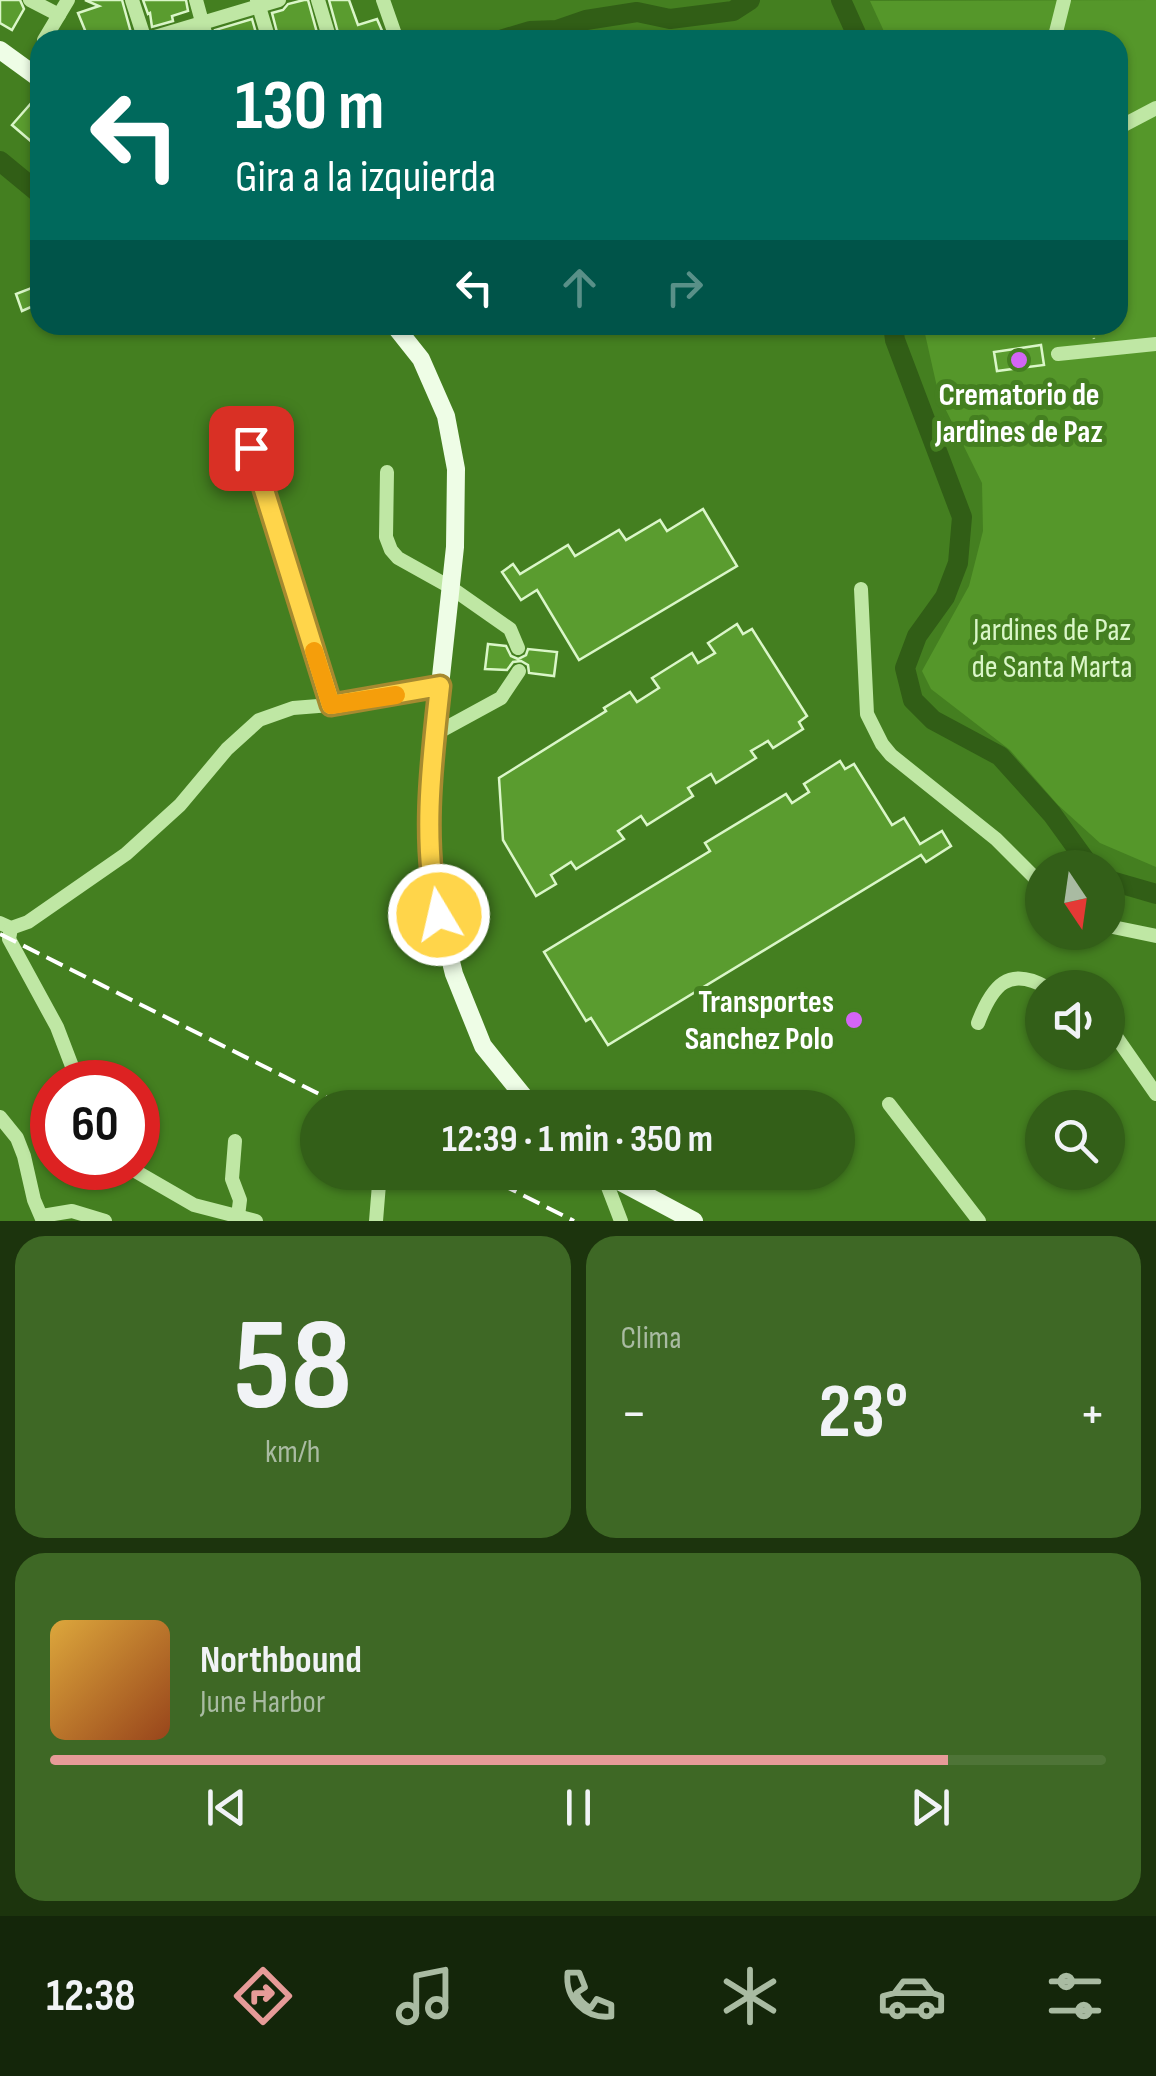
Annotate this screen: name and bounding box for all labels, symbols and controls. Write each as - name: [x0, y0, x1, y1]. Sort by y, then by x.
- text: 130 m: [235, 65, 384, 149]
- icon: left: [70, 70, 200, 200]
- text: Gira a la izquierda: [235, 150, 496, 205]
- icon: left: [447, 260, 502, 315]
- icon: ahead: [552, 260, 607, 315]
- icon: right: [657, 260, 712, 315]
- marker: Crematorio de Jardines de Paz: [1008, 349, 1030, 371]
- place label: Crematorio de Jardines de Paz: [934, 376, 1103, 452]
- pin: [209, 406, 294, 491]
- icon: arrive: [224, 421, 279, 476]
- park label: Jardines de Paz de Santa Marta: [971, 611, 1133, 687]
- north arrow: [1025, 850, 1125, 950]
- map controls: [1025, 850, 1125, 1190]
- position arrow: [387, 863, 491, 967]
- button: sound: [1025, 970, 1125, 1070]
- place label: Transportes Sanchez Polo: [685, 983, 834, 1059]
- marker: Transportes Sanchez Polo: [843, 1009, 865, 1031]
- speed limit sign: 60: [30, 1060, 160, 1190]
- button: search: [1025, 1090, 1125, 1190]
- text: 12:39 · 1 min · 350 m: [442, 1117, 713, 1162]
- text: 58: [233, 1290, 352, 1446]
- text: Clima: [621, 1319, 681, 1358]
- text: 23°: [818, 1368, 908, 1459]
- text: −: [621, 1381, 647, 1448]
- text: +: [1079, 1381, 1106, 1448]
- text: km/h: [265, 1433, 320, 1472]
- text: Northbound: [200, 1638, 362, 1683]
- text: June Harbor: [200, 1683, 325, 1722]
- icon: previous: [199, 1780, 254, 1835]
- icon: pause: [551, 1780, 606, 1835]
- icon: next: [903, 1780, 958, 1835]
- icon: directions: [228, 1961, 298, 2031]
- icon: music: [390, 1961, 460, 2031]
- icon: phone: [553, 1961, 623, 2031]
- icon: climate: [715, 1961, 785, 2031]
- icon: car: [877, 1961, 947, 2031]
- icon: filters: [1040, 1961, 1110, 2031]
- text: 12:38: [46, 1969, 136, 2024]

